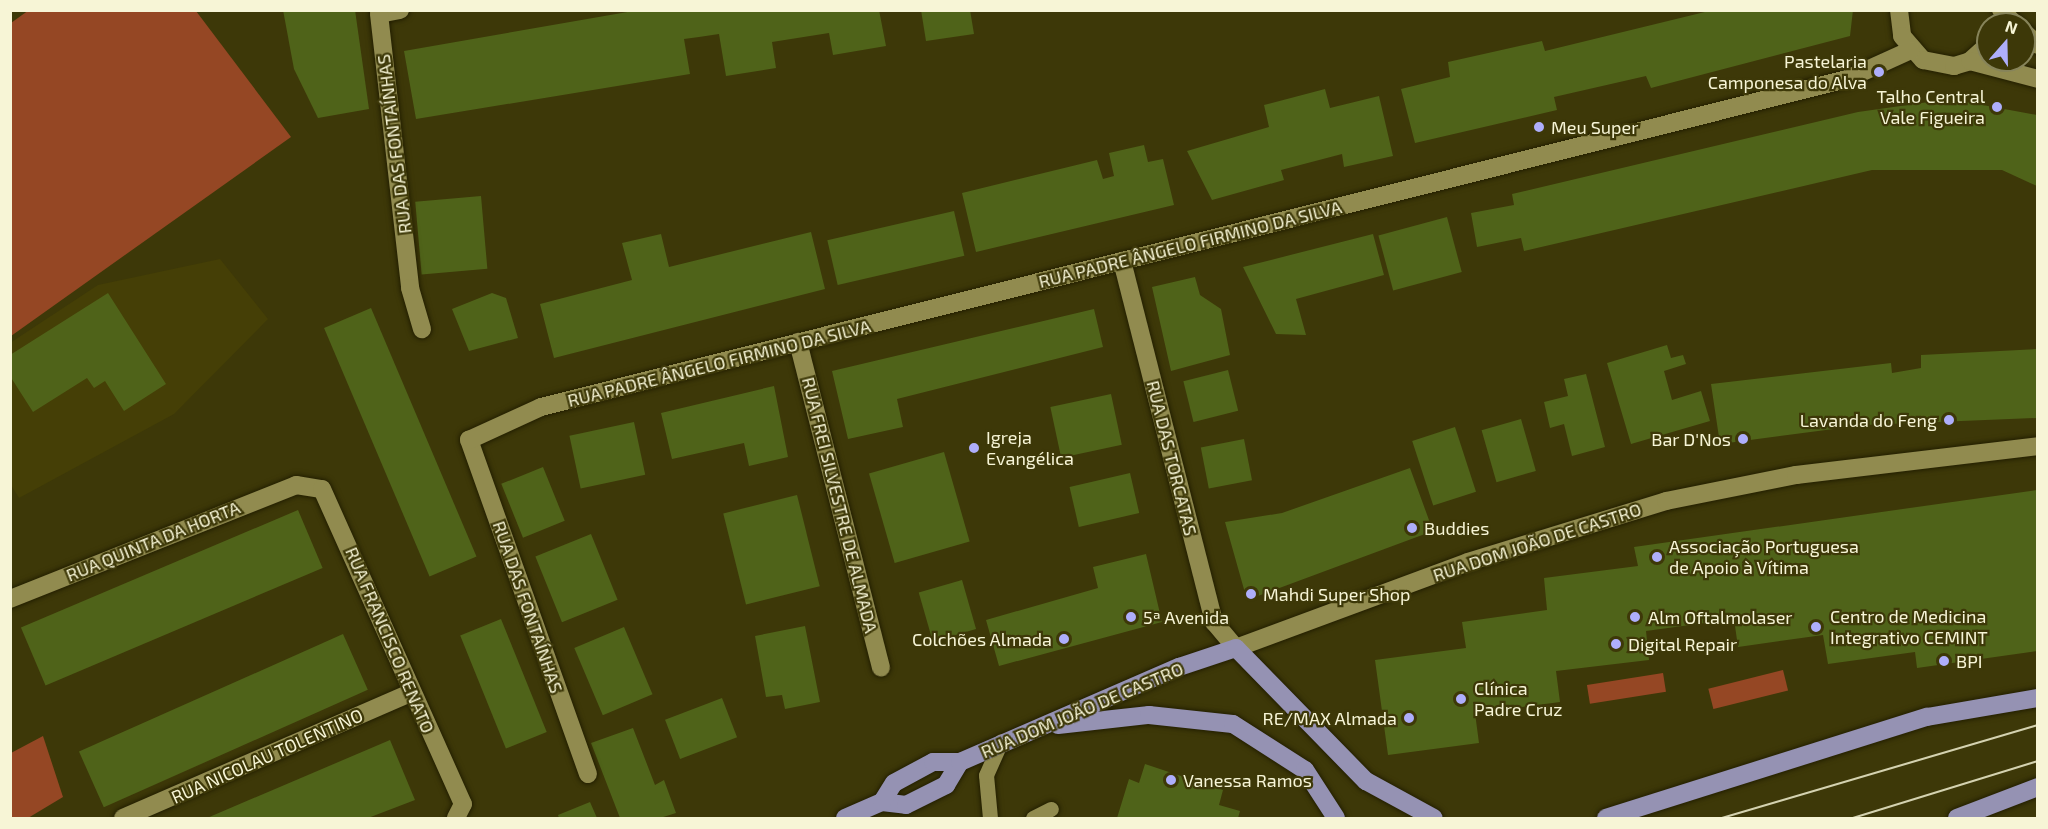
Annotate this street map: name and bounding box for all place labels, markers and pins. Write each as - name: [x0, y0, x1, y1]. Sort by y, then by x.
- place label: Pastelaria Camponesa do Alva: [1707, 51, 1867, 94]
- marker: Pastelaria Camponesa do Alva: [1872, 65, 1886, 79]
- place label: Talho Central Vale Figueira: [1877, 86, 1985, 128]
- marker: Talho Central Vale Figueira: [1990, 100, 2004, 114]
- place label: Meu Super: [1551, 116, 1638, 138]
- marker: Meu Super: [1532, 120, 1546, 134]
- place label: Lavanda do Feng: [1800, 409, 1937, 431]
- marker: Lavanda do Feng: [1942, 413, 1956, 427]
- place label: Igreja Evangélica: [986, 427, 1074, 470]
- place label: Bar D'Nos: [1651, 428, 1731, 450]
- marker: Bar D'Nos: [1736, 432, 1750, 446]
- marker: Igreja Evangélica: [967, 441, 981, 455]
- place label: Buddies: [1424, 517, 1489, 539]
- marker: Buddies: [1405, 521, 1419, 535]
- place label: Associação Portuguesa de Apoio à Vítima: [1669, 536, 1859, 578]
- marker: Associação Portuguesa de Apoio à Vítima: [1650, 550, 1664, 564]
- place label: Mahdi Super Shop: [1263, 583, 1411, 605]
- marker: Mahdi Super Shop: [1244, 587, 1258, 601]
- place label: 5ª Avenida: [1143, 606, 1230, 628]
- place label: Alm Oftalmolaser: [1648, 606, 1793, 628]
- place label: Centro de Medicina Integrativo CEMINT: [1830, 606, 1988, 648]
- marker: Alm Oftalmolaser: [1626, 608, 1644, 626]
- marker: 5ª Avenida: [1124, 610, 1138, 624]
- marker: Centro de Medicina Integrativo CEMINT: [1807, 618, 1825, 636]
- place label: Colchões Almada: [911, 628, 1052, 650]
- marker: Colchões Almada: [1057, 632, 1071, 646]
- place label: Digital Repair: [1628, 633, 1738, 655]
- marker: Digital Repair: [1609, 637, 1623, 651]
- place label: BPI: [1956, 650, 1982, 672]
- marker: BPI: [1937, 654, 1951, 668]
- place label: Clínica Padre Cruz: [1474, 678, 1562, 720]
- marker: Clínica Padre Cruz: [1452, 690, 1470, 708]
- place label: RE/MAX Almada: [1262, 707, 1397, 729]
- marker: RE/MAX Almada: [1402, 711, 1416, 725]
- place label: Vanessa Ramos: [1183, 769, 1312, 791]
- marker: Vanessa Ramos: [1164, 773, 1178, 787]

